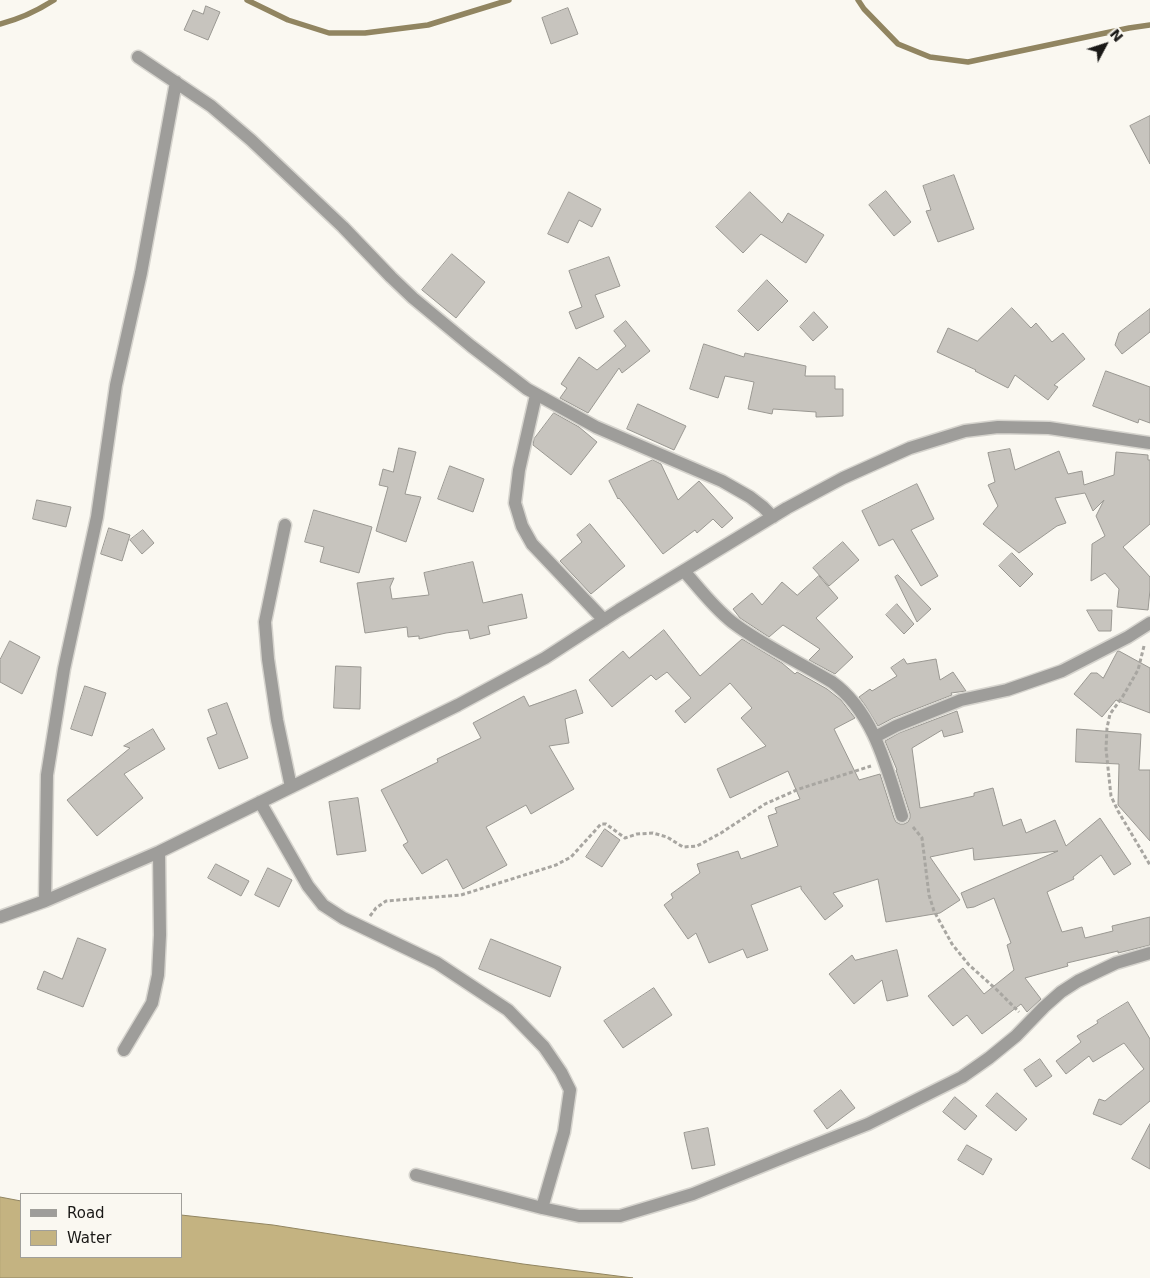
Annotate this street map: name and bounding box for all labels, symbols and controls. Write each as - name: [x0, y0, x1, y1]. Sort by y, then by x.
- north arrow: [1080, 20, 1130, 70]
- text: N: [1107, 26, 1126, 45]
- legend: [20, 1193, 182, 1258]
- text: Road: [67, 1204, 105, 1222]
- text: Water: [67, 1229, 111, 1247]

